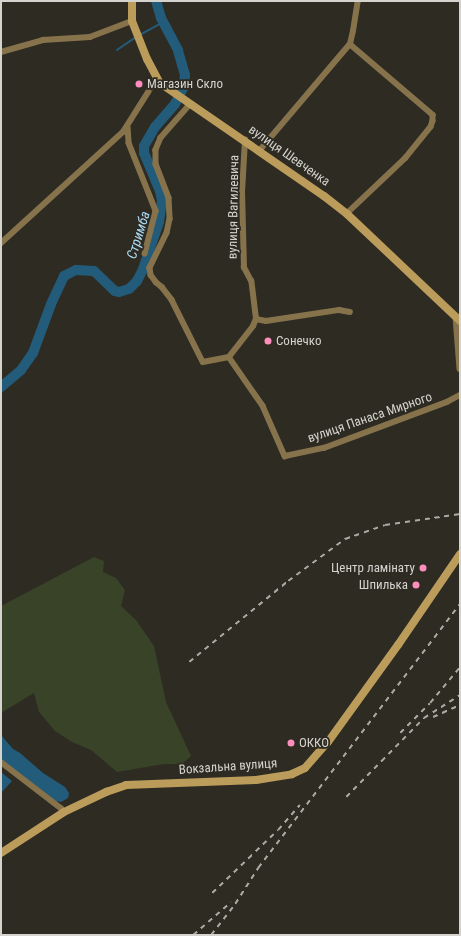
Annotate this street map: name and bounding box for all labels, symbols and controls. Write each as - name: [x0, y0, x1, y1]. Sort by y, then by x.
- place label: Магазин Скло: [147, 76, 223, 92]
- marker: Магазин Скло: [134, 79, 144, 89]
- street label: вулиця Шевченка: [245, 122, 333, 190]
- street label: вулиця Вагилевича: [225, 155, 243, 259]
- water label: Стримба: [123, 209, 153, 261]
- place label: Сонечко: [276, 333, 321, 349]
- marker: Сонечко: [263, 336, 273, 346]
- street label: вулиця Панаса Мирного: [306, 389, 434, 447]
- place label: Центр ламінату: [331, 560, 415, 576]
- marker: Центр ламінату: [418, 563, 428, 573]
- place label: Шпилька: [359, 577, 408, 593]
- marker: Шпилька: [411, 580, 421, 590]
- place label: ОККО: [299, 735, 329, 751]
- marker: ОККО: [286, 738, 296, 748]
- street label: Вокзальна вулиця: [178, 756, 278, 778]

